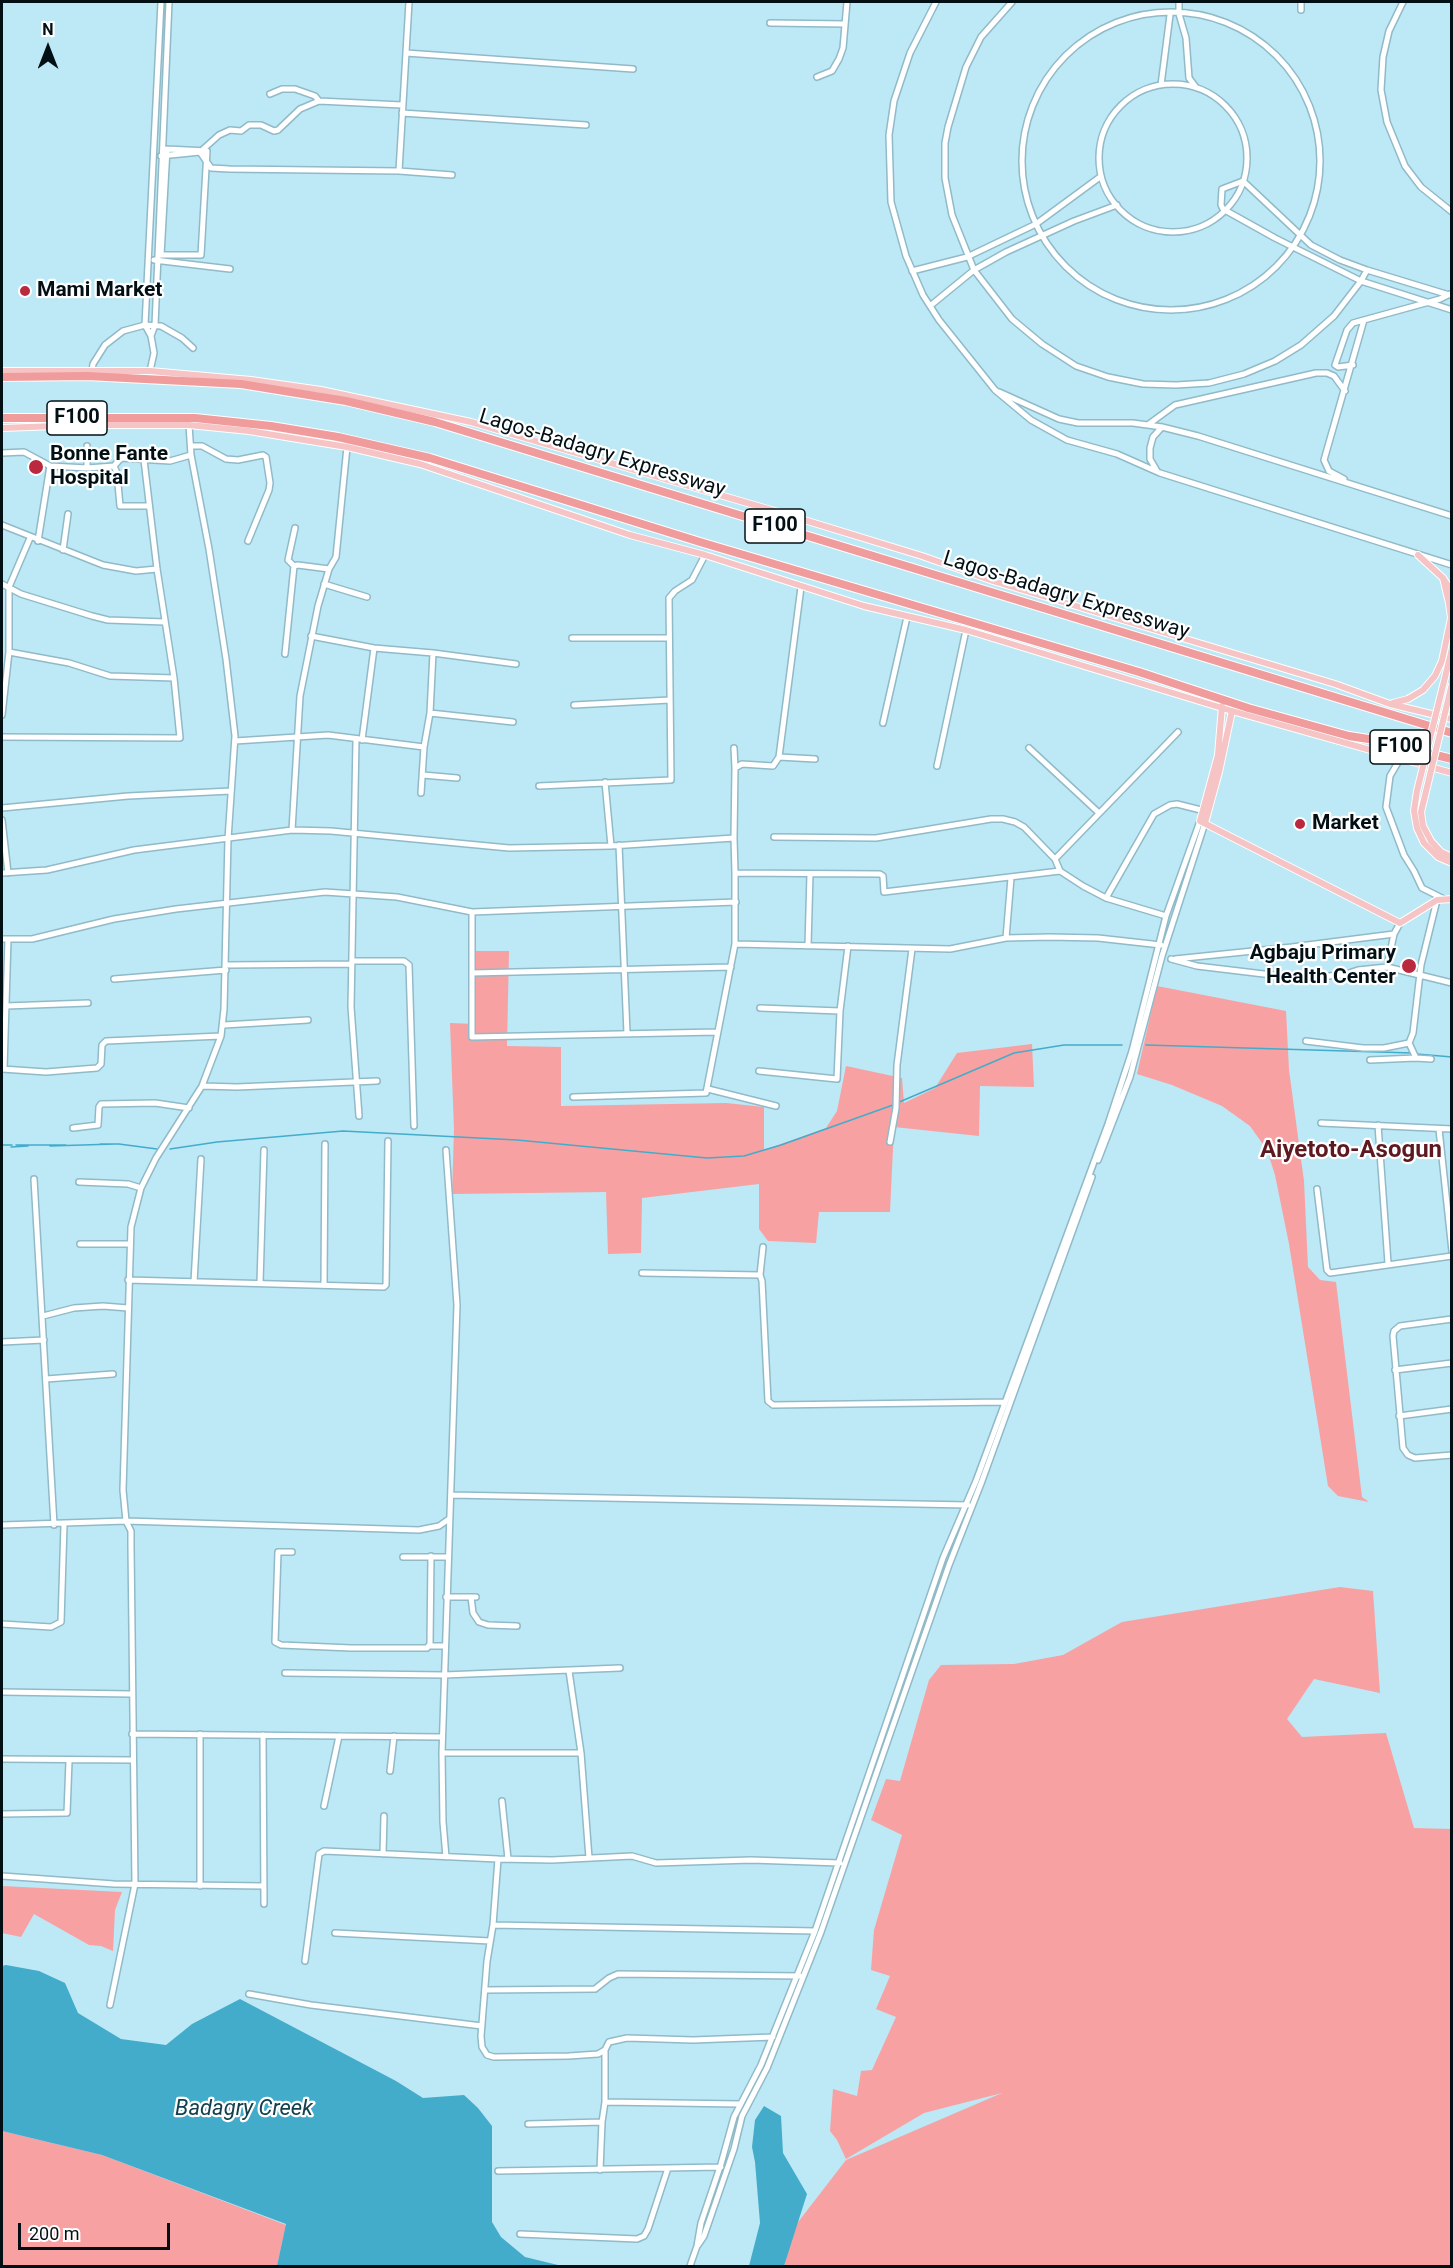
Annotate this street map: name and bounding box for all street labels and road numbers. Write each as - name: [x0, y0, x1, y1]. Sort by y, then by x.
- road number: F100: [47, 401, 107, 435]
- street label: Lagos-Badagry Expressway: [476, 405, 728, 503]
- road number: F100: [745, 509, 805, 543]
- street label: Lagos-Badagry Expressway: [940, 547, 1192, 645]
- road number: F100: [1370, 730, 1430, 764]

